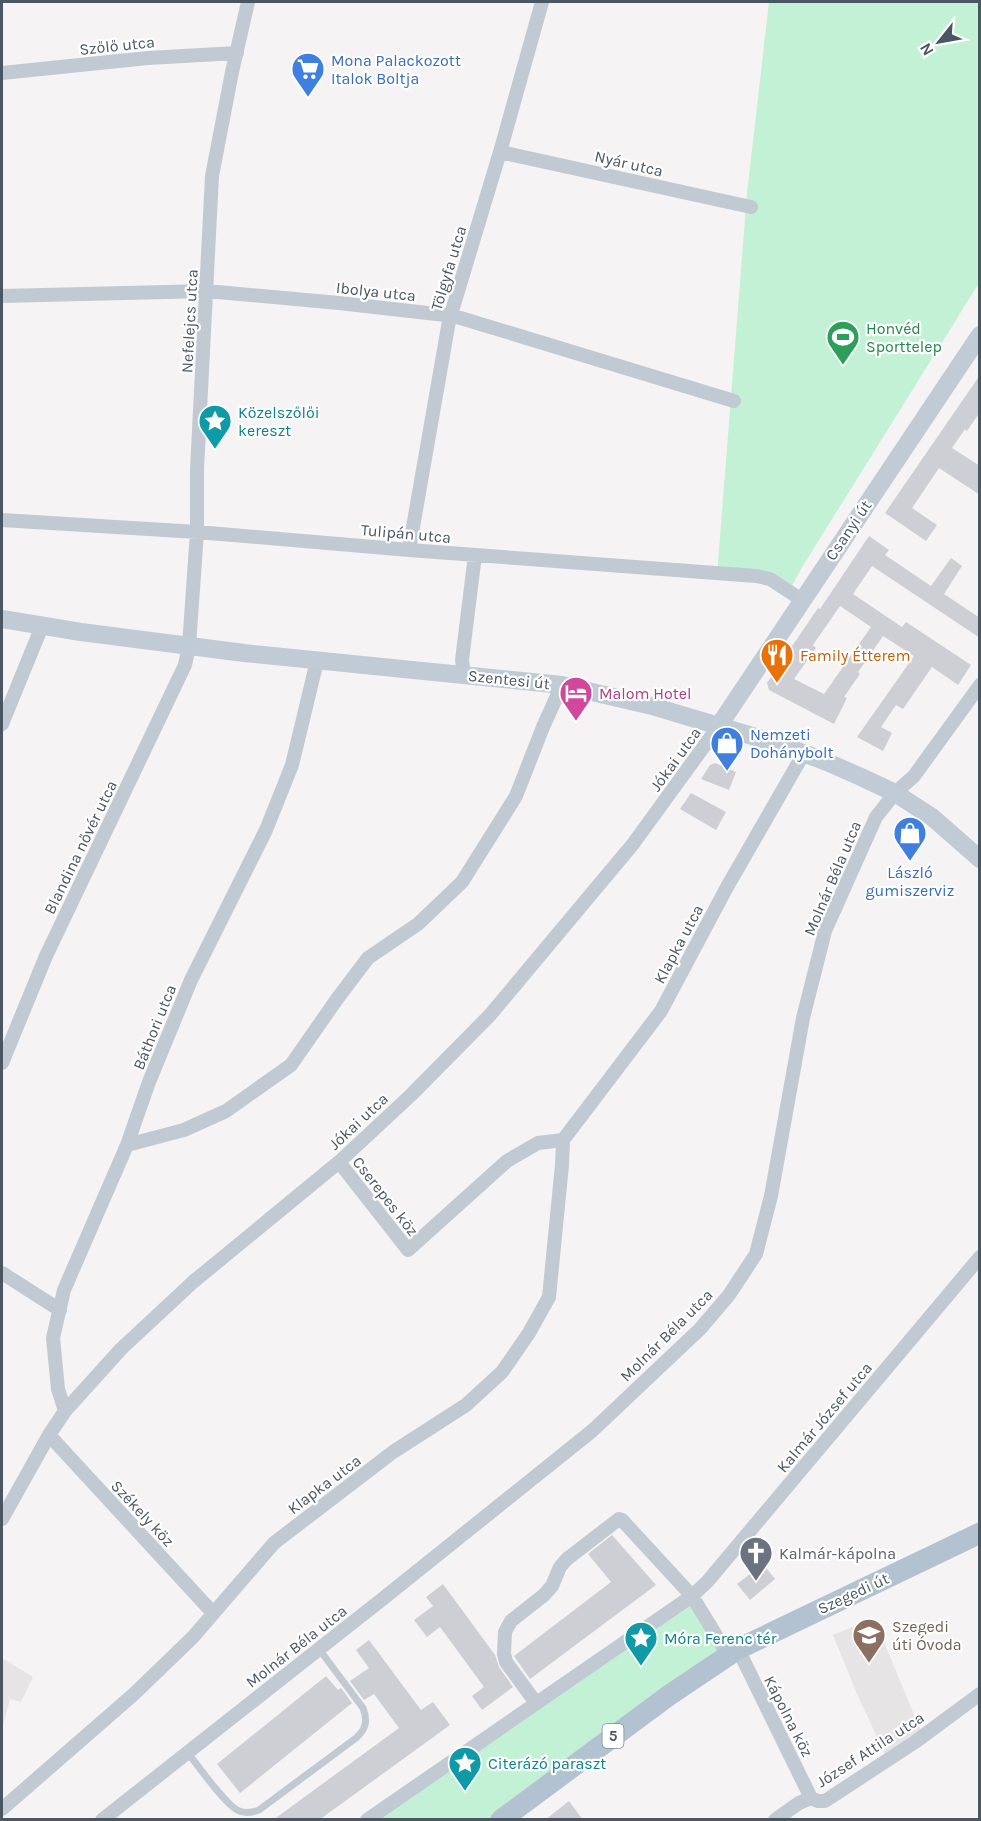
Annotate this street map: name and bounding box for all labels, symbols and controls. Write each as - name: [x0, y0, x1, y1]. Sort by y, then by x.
- north arrow: [909, 12, 969, 72]
- street label: Szőlő utca: [78, 32, 156, 59]
- text: N: [915, 40, 938, 59]
- supermarket icon: Mona Palackozott Italok Boltja: [290, 51, 326, 98]
- place label: Mona Palackozott Italok Boltja: [331, 51, 461, 88]
- street label: Nyár utca: [593, 146, 665, 181]
- street label: Tölgyfa utca: [427, 224, 470, 313]
- street label: Nefelejcs utca: [177, 269, 202, 373]
- street label: Ibolya utca: [335, 278, 417, 305]
- sports icon: Honvéd Sporttelep: [825, 319, 861, 366]
- place label: Honvéd Sporttelep: [866, 319, 942, 356]
- place icon: Közelszőlői kereszt: [197, 403, 233, 450]
- place label: Közelszőlői kereszt: [238, 403, 320, 440]
- street label: Csanyi út: [821, 497, 875, 564]
- street label: Tulipán utca: [360, 520, 452, 547]
- restaurant icon: Family Étterem: [759, 637, 795, 684]
- place label: Family Étterem: [800, 646, 910, 665]
- street label: Szentesi út: [467, 666, 551, 693]
- hotel icon: Malom Hotel: [558, 675, 594, 722]
- place label: Malom Hotel: [599, 684, 692, 703]
- street label: Jókai utca: [646, 724, 705, 795]
- shop icon: Nemzeti Dohánybolt: [709, 725, 745, 772]
- place label: Nemzeti Dohánybolt: [750, 725, 834, 762]
- street label: Blandina nővér utca: [40, 777, 121, 917]
- shop icon: László gumiszerviz: [892, 815, 928, 862]
- street label: Molnár Béla utca: [800, 818, 865, 938]
- place label: László gumiszerviz: [866, 863, 954, 900]
- street label: Klapka utca: [650, 901, 707, 987]
- street label: Báthori utca: [129, 982, 180, 1073]
- street label: Jókai utca: [325, 1089, 392, 1154]
- street label: Cserepes köz: [349, 1153, 423, 1240]
- street label: Molnár Béla utca: [616, 1285, 717, 1386]
- street label: Kalmár József utca: [773, 1358, 876, 1476]
- street label: Klapka utca: [284, 1451, 365, 1518]
- street label: Székely köz: [107, 1476, 178, 1550]
- church icon: Kalmár-kápolna: [738, 1535, 774, 1582]
- place label: Kalmár-kápolna: [779, 1544, 896, 1563]
- street label: Szegedi út: [815, 1569, 892, 1618]
- street label: Molnár Béla utca: [242, 1601, 351, 1692]
- school or university icon: Szegedi úti Óvoda: [851, 1617, 887, 1664]
- place label: Szegedi úti Óvoda: [892, 1617, 962, 1654]
- place icon: Móra Ferenc tér: [623, 1620, 659, 1667]
- place label: Móra Ferenc tér: [664, 1629, 777, 1648]
- street label: Kápolna köz: [760, 1672, 817, 1760]
- street label: József Attila utca: [813, 1708, 928, 1791]
- road number: 5: [602, 1724, 624, 1748]
- place icon: Citerázó paraszt: [447, 1745, 483, 1792]
- place label: Citerázó paraszt: [488, 1754, 606, 1773]

